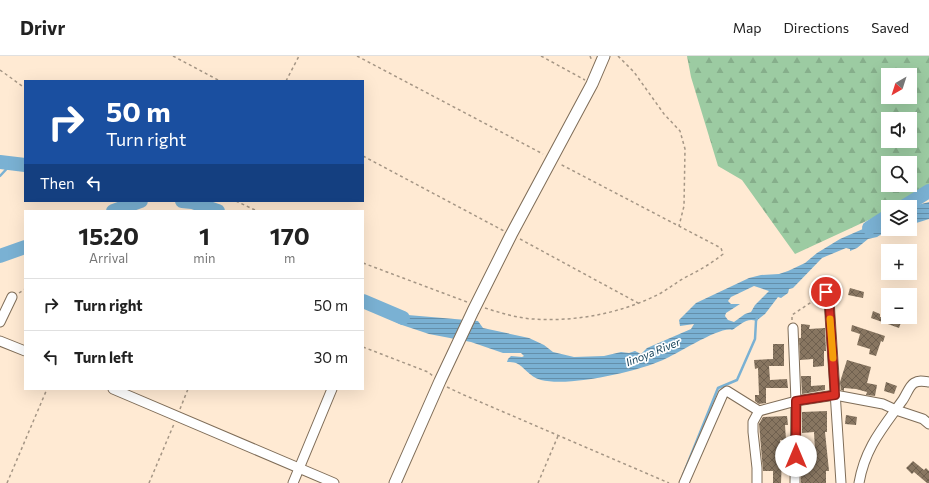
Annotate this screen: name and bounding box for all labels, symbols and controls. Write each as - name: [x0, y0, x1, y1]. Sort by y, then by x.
- text: Drivr: [20, 16, 65, 39]
- text: Map: [733, 19, 762, 36]
- text: Directions: [784, 19, 849, 36]
- text: Saved: [871, 19, 909, 36]
- north arrow: [881, 68, 917, 104]
- map controls: [881, 68, 917, 324]
- text: 50 m: [106, 94, 171, 128]
- icon: right: [40, 96, 92, 148]
- button: sound: [881, 112, 917, 148]
- text: Turn right: [106, 128, 186, 150]
- button: search: [881, 156, 917, 192]
- icon: left: [83, 172, 105, 194]
- text: Then: [40, 174, 75, 192]
- button: layers: [881, 200, 917, 236]
- text: 15:20: [78, 221, 139, 250]
- text: 1: [199, 221, 210, 250]
- text: 170: [270, 221, 310, 250]
- button: +: [881, 244, 917, 280]
- text: Arrival: [89, 250, 128, 266]
- text: min: [193, 250, 215, 266]
- text: m: [284, 250, 295, 266]
- pin: [809, 275, 843, 309]
- icon: arrive: [815, 281, 837, 303]
- button: −: [881, 288, 917, 324]
- icon: right: [40, 294, 62, 316]
- text: Turn right: [74, 296, 143, 314]
- text: 50 m: [314, 296, 348, 314]
- water label: Iinoya River: [624, 334, 683, 368]
- icon: left: [40, 346, 62, 368]
- text: Turn left: [74, 348, 133, 366]
- text: 30 m: [314, 348, 348, 366]
- position arrow: [775, 435, 817, 477]

